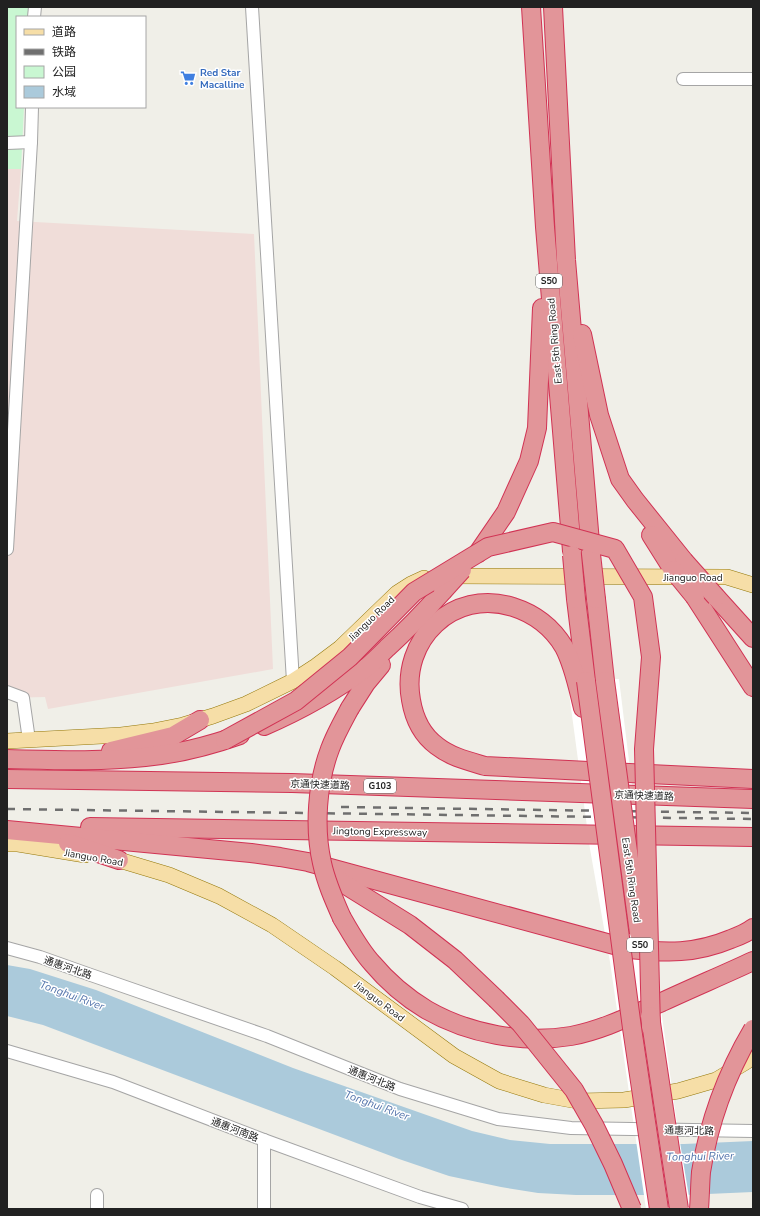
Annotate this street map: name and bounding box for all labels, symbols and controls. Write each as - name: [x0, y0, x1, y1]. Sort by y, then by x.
- legend: [16, 16, 146, 108]
- text: 道路: [52, 24, 76, 40]
- text: 铁路: [52, 44, 76, 60]
- text: 公园: [52, 64, 76, 80]
- place label: Red Star Macalline: [200, 66, 245, 92]
- supermarket icon: Red Star Macalline: [179, 69, 197, 87]
- text: 水域: [52, 84, 76, 100]
- road number: S50: [536, 274, 562, 288]
- street label: East 5th Ring Road: [544, 297, 566, 384]
- street label: Jianguo Road: [662, 571, 723, 585]
- street label: Jianguo Road: [345, 593, 398, 645]
- street label: 京通快速道路: [290, 777, 350, 793]
- road number: G103: [364, 779, 396, 793]
- street label: 京通快速道路: [614, 788, 674, 804]
- street label: Jingtong Expressway: [332, 824, 428, 840]
- street label: East 5th Ring Road: [618, 837, 644, 924]
- street label: Jianguo Road: [62, 846, 124, 870]
- road number: S50: [627, 938, 653, 952]
- street label: 通惠河北路: [42, 953, 94, 983]
- water label: Tonghui River: [37, 977, 107, 1014]
- street label: Jianguo Road: [351, 978, 407, 1025]
- street label: 通惠河北路: [346, 1063, 397, 1095]
- water label: Tonghui River: [342, 1087, 412, 1124]
- street label: 通惠河南路: [209, 1114, 260, 1145]
- street label: 通惠河北路: [664, 1124, 714, 1138]
- water label: Tonghui River: [666, 1148, 735, 1165]

